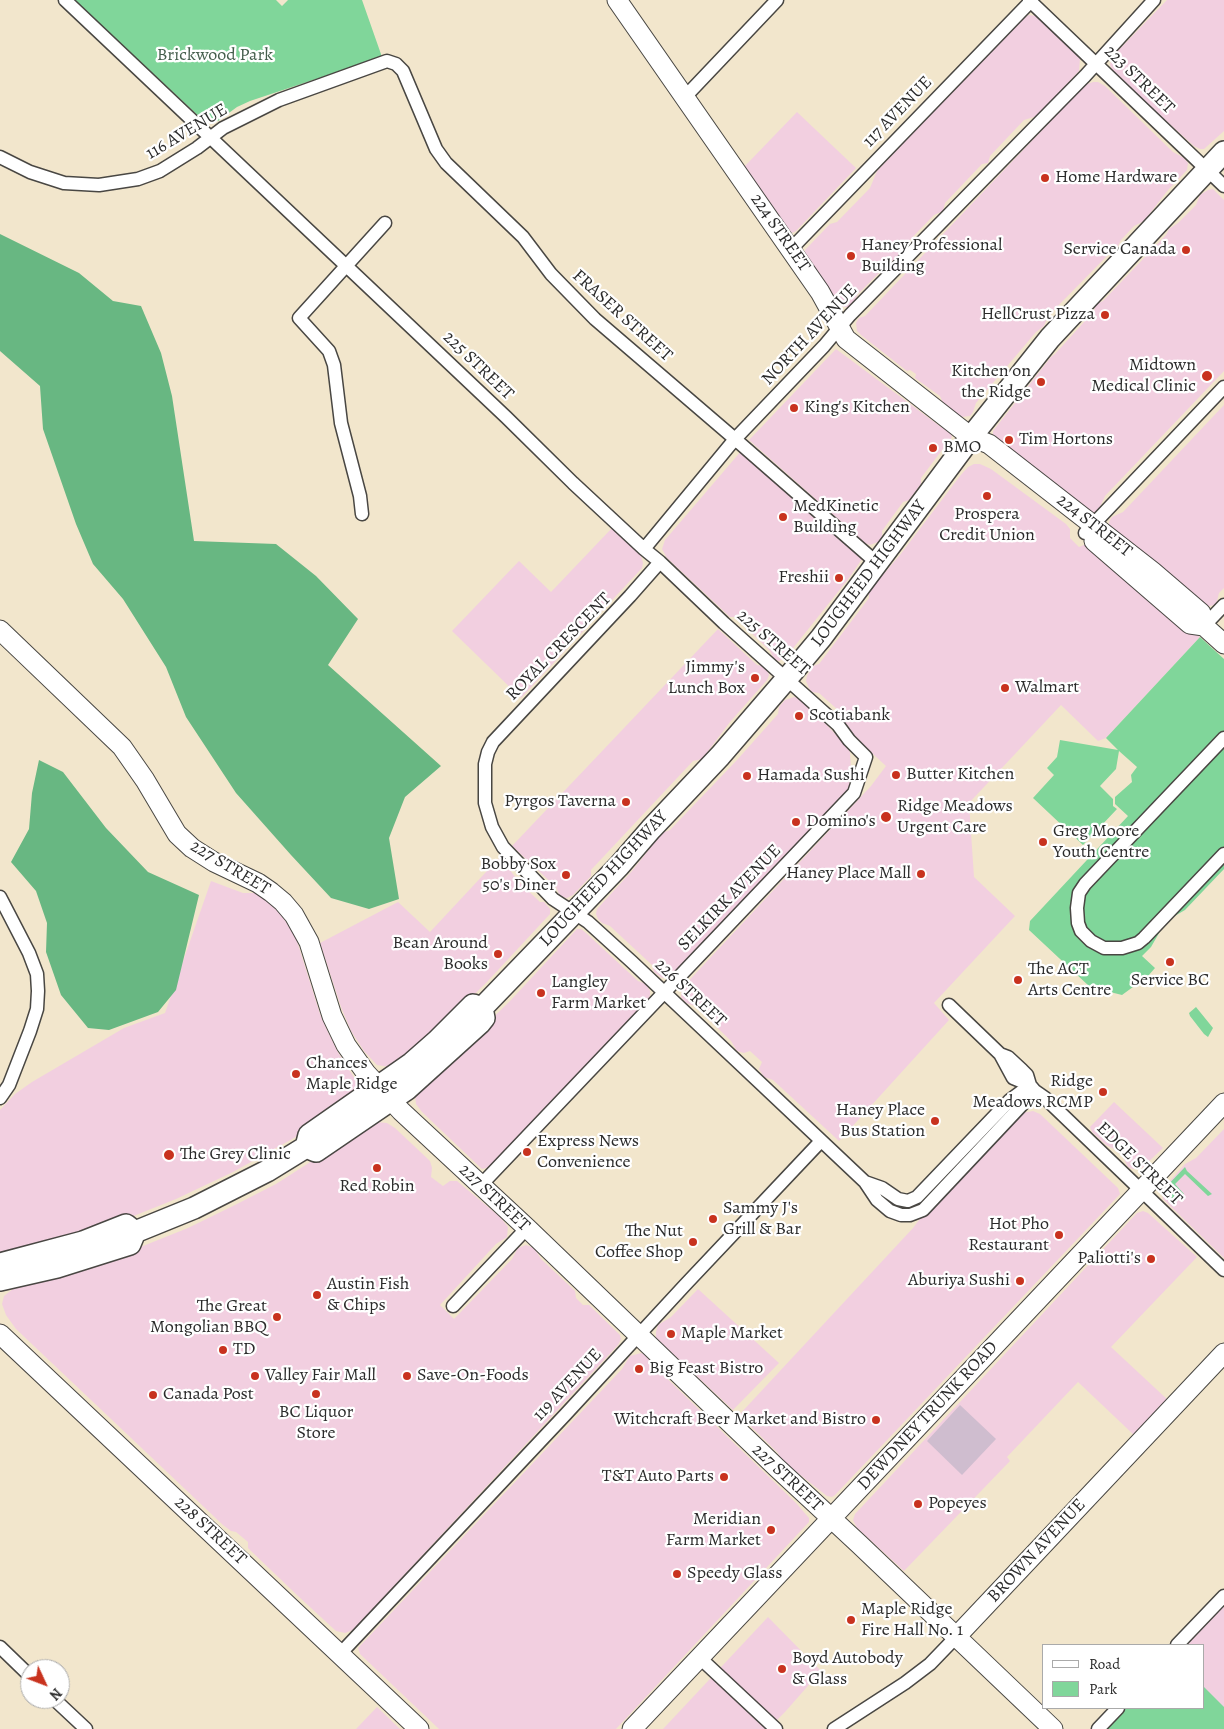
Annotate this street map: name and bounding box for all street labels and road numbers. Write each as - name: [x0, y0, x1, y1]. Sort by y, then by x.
- street label: 223 STREET: [1099, 41, 1179, 119]
- street label: 117 AVENUE: [859, 72, 937, 152]
- street label: 116 AVENUE: [142, 99, 232, 165]
- street label: 224 STREET: [745, 190, 815, 276]
- street label: FRASER STREET: [568, 266, 676, 366]
- street label: NORTH AVENUE: [758, 280, 862, 390]
- street label: 225 STREET: [438, 327, 518, 405]
- street label: 224 STREET: [1052, 490, 1136, 562]
- street label: LOUGHEED HIGHWAY: [807, 496, 931, 652]
- street label: ROYAL CRESCENT: [502, 588, 616, 706]
- street label: 225 STREET: [732, 605, 814, 681]
- street label: LOUGHEED HIGHWAY: [535, 807, 673, 951]
- street label: 227 STREET: [186, 836, 274, 900]
- street label: SELKIRK AVENUE: [674, 840, 786, 956]
- street label: 226 STREET: [650, 954, 730, 1032]
- street label: EDGE STREET: [1092, 1118, 1186, 1210]
- street label: 227 STREET: [454, 1160, 534, 1236]
- street label: DEWDNEY TRUNK ROAD: [853, 1337, 1003, 1495]
- street label: 119 AVENUE: [529, 1344, 607, 1426]
- street label: 227 STREET: [747, 1440, 827, 1516]
- street label: 228 STREET: [169, 1492, 251, 1570]
- street label: BROWN AVENUE: [983, 1495, 1091, 1607]

